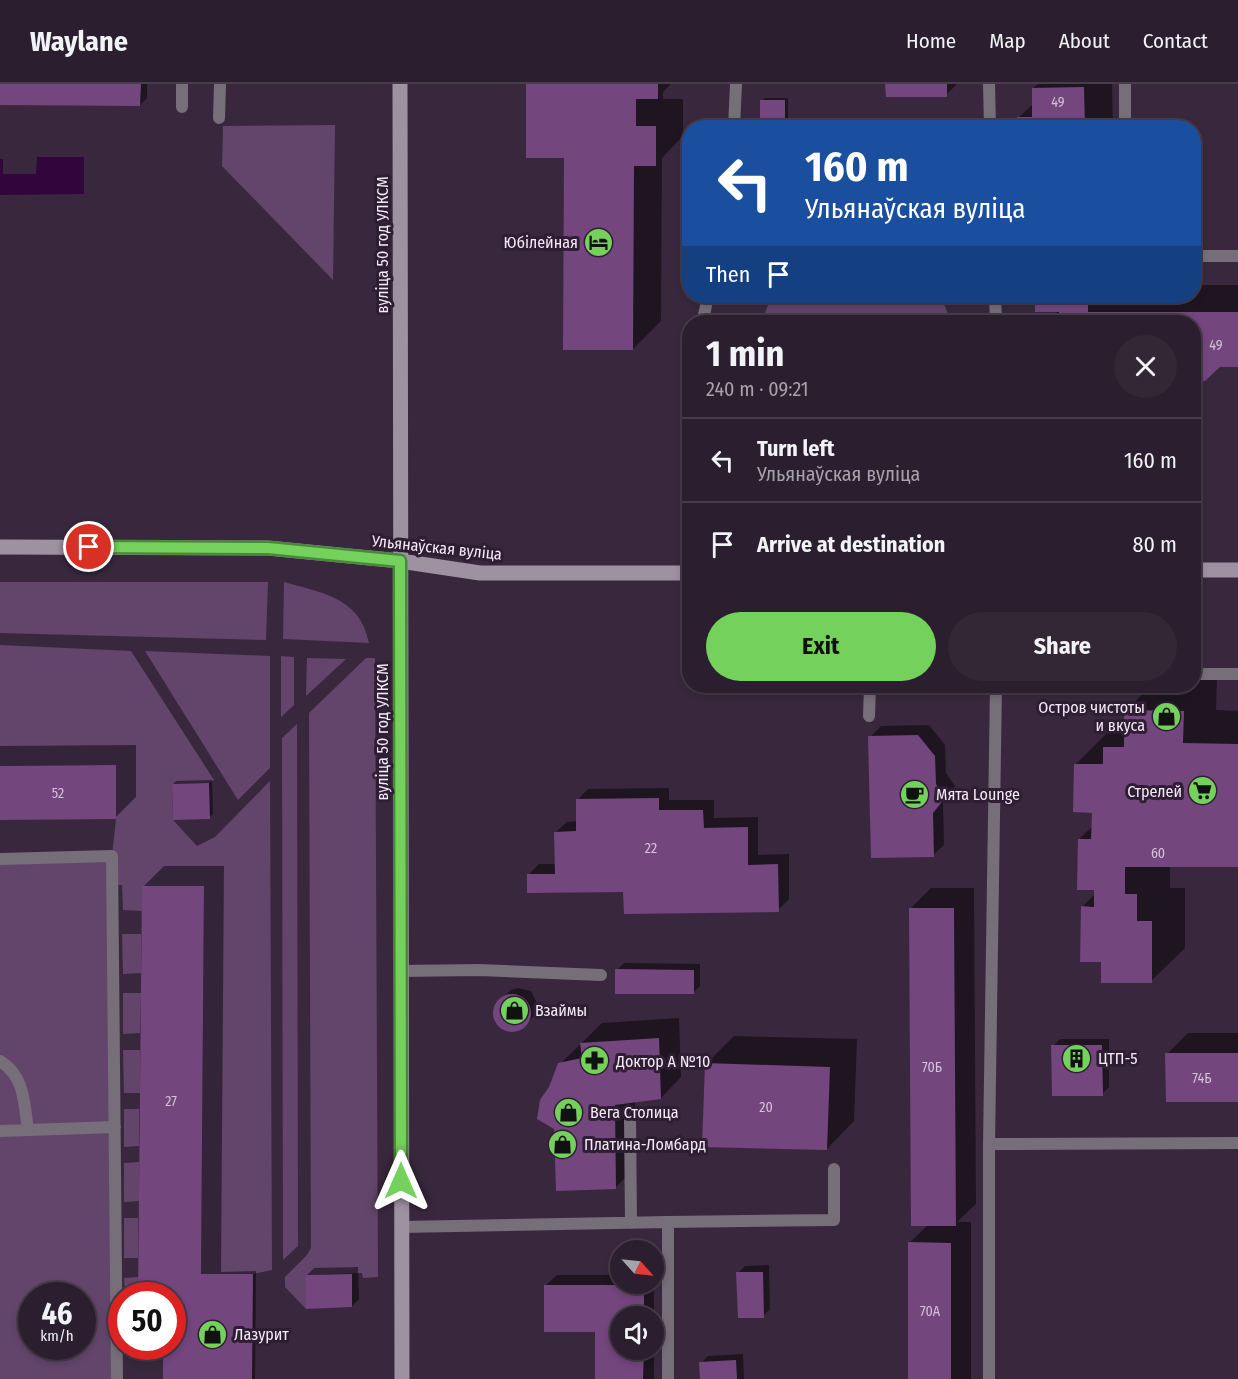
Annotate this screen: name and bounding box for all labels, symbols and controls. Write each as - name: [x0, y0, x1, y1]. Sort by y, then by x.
- text: Waylane: [30, 25, 128, 58]
- text: Home: [906, 28, 956, 54]
- text: Map: [989, 28, 1026, 54]
- text: About: [1059, 28, 1110, 54]
- text: Contact: [1143, 28, 1208, 54]
- house number: 49: [1051, 94, 1065, 111]
- text: 160 m: [805, 142, 908, 192]
- icon: left: [706, 144, 784, 222]
- street label: вуліца 50 год УЛКСМ: [373, 176, 392, 314]
- text: Ульянаўская вуліца: [805, 193, 1026, 225]
- hotel icon: Юбілейная: [583, 226, 615, 258]
- place label: Юбілейная: [504, 233, 578, 252]
- icon: arrive: [762, 258, 795, 291]
- text: Then: [706, 261, 750, 288]
- text: 1 min: [706, 332, 784, 376]
- button: close: [1114, 335, 1177, 398]
- house number: 49: [1209, 337, 1223, 354]
- text: 240 m · 09:21: [706, 377, 809, 401]
- text: Turn left: [757, 435, 835, 462]
- icon: left: [706, 444, 739, 477]
- text: 160 m: [1124, 447, 1177, 474]
- text: Ульянаўская вуліца: [757, 462, 920, 486]
- pin: [63, 521, 114, 572]
- icon: arrive: [706, 528, 739, 561]
- icon: arrive: [72, 530, 105, 563]
- street label: Ульянаўская вуліца: [370, 531, 503, 564]
- text: Arrive at destination: [757, 531, 945, 558]
- text: 80 m: [1132, 531, 1177, 558]
- button: Exit: [706, 612, 936, 681]
- button: Share: [948, 612, 1177, 681]
- street label: вуліца 50 год УЛКСМ: [373, 663, 392, 801]
- place label: Остров чистоты и вкуса: [1038, 698, 1145, 735]
- shop icon: Остров чистоты и вкуса: [1150, 700, 1182, 732]
- supermarket icon: Стрелей: [1187, 775, 1219, 807]
- cafe icon: Мята Lounge: [899, 778, 931, 810]
- place label: Стрелей: [1127, 782, 1182, 801]
- house number: 52: [52, 785, 64, 802]
- place label: Мята Lounge: [936, 785, 1020, 804]
- house number: 22: [645, 840, 657, 857]
- house number: 60: [1151, 845, 1165, 862]
- shop icon: Взаймы: [498, 994, 530, 1026]
- place label: Взаймы: [535, 1001, 587, 1020]
- building icon: ЦТП-5: [1061, 1042, 1093, 1074]
- pharmacy icon: Доктор А №10: [579, 1045, 611, 1077]
- place label: ЦТП-5: [1098, 1049, 1138, 1068]
- place label: Доктор А №10: [615, 1052, 710, 1071]
- house number: 70Б: [922, 1059, 942, 1076]
- house number: 74Б: [1192, 1070, 1212, 1087]
- house number: 27: [165, 1093, 177, 1110]
- shop icon: Вега Столица: [553, 1096, 585, 1128]
- house number: 20: [759, 1099, 773, 1116]
- place label: Вега Столица: [590, 1103, 679, 1122]
- shop icon: Платина-Ломбард: [547, 1128, 579, 1160]
- place label: Платина-Ломбард: [584, 1135, 706, 1154]
- position arrow: [369, 1149, 433, 1213]
- north arrow: [610, 1240, 664, 1294]
- map controls: [610, 1240, 664, 1360]
- speed limit sign: 50: [108, 1282, 186, 1360]
- text: 46: [41, 1296, 73, 1332]
- house number: 70А: [920, 1303, 941, 1320]
- button: sound: [610, 1306, 664, 1360]
- shop icon: Лазурит: [197, 1318, 229, 1350]
- place label: Лазурит: [234, 1325, 289, 1344]
- text: km/h: [40, 1327, 74, 1345]

